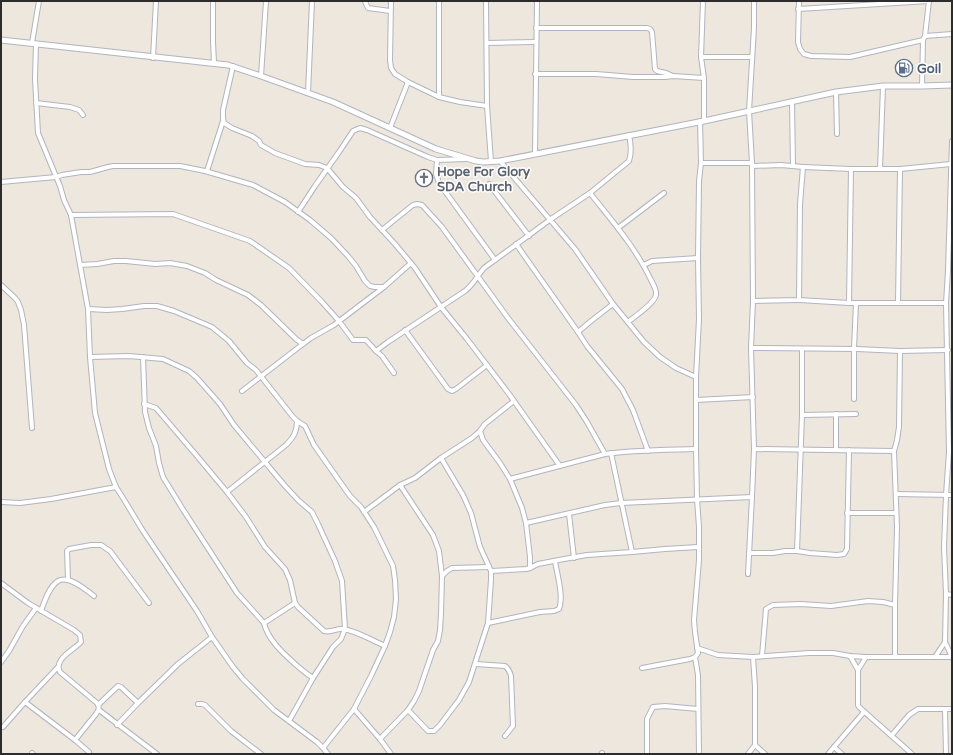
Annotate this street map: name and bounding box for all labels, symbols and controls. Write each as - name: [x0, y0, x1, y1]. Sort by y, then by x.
- fuel station icon: Goil: [894, 58, 914, 78]
- place label: Goil: [917, 61, 941, 77]
- place label: Hope For Glory SDA Church: [437, 164, 530, 195]
- church icon: Hope For Glory SDA Church: [414, 168, 434, 188]

